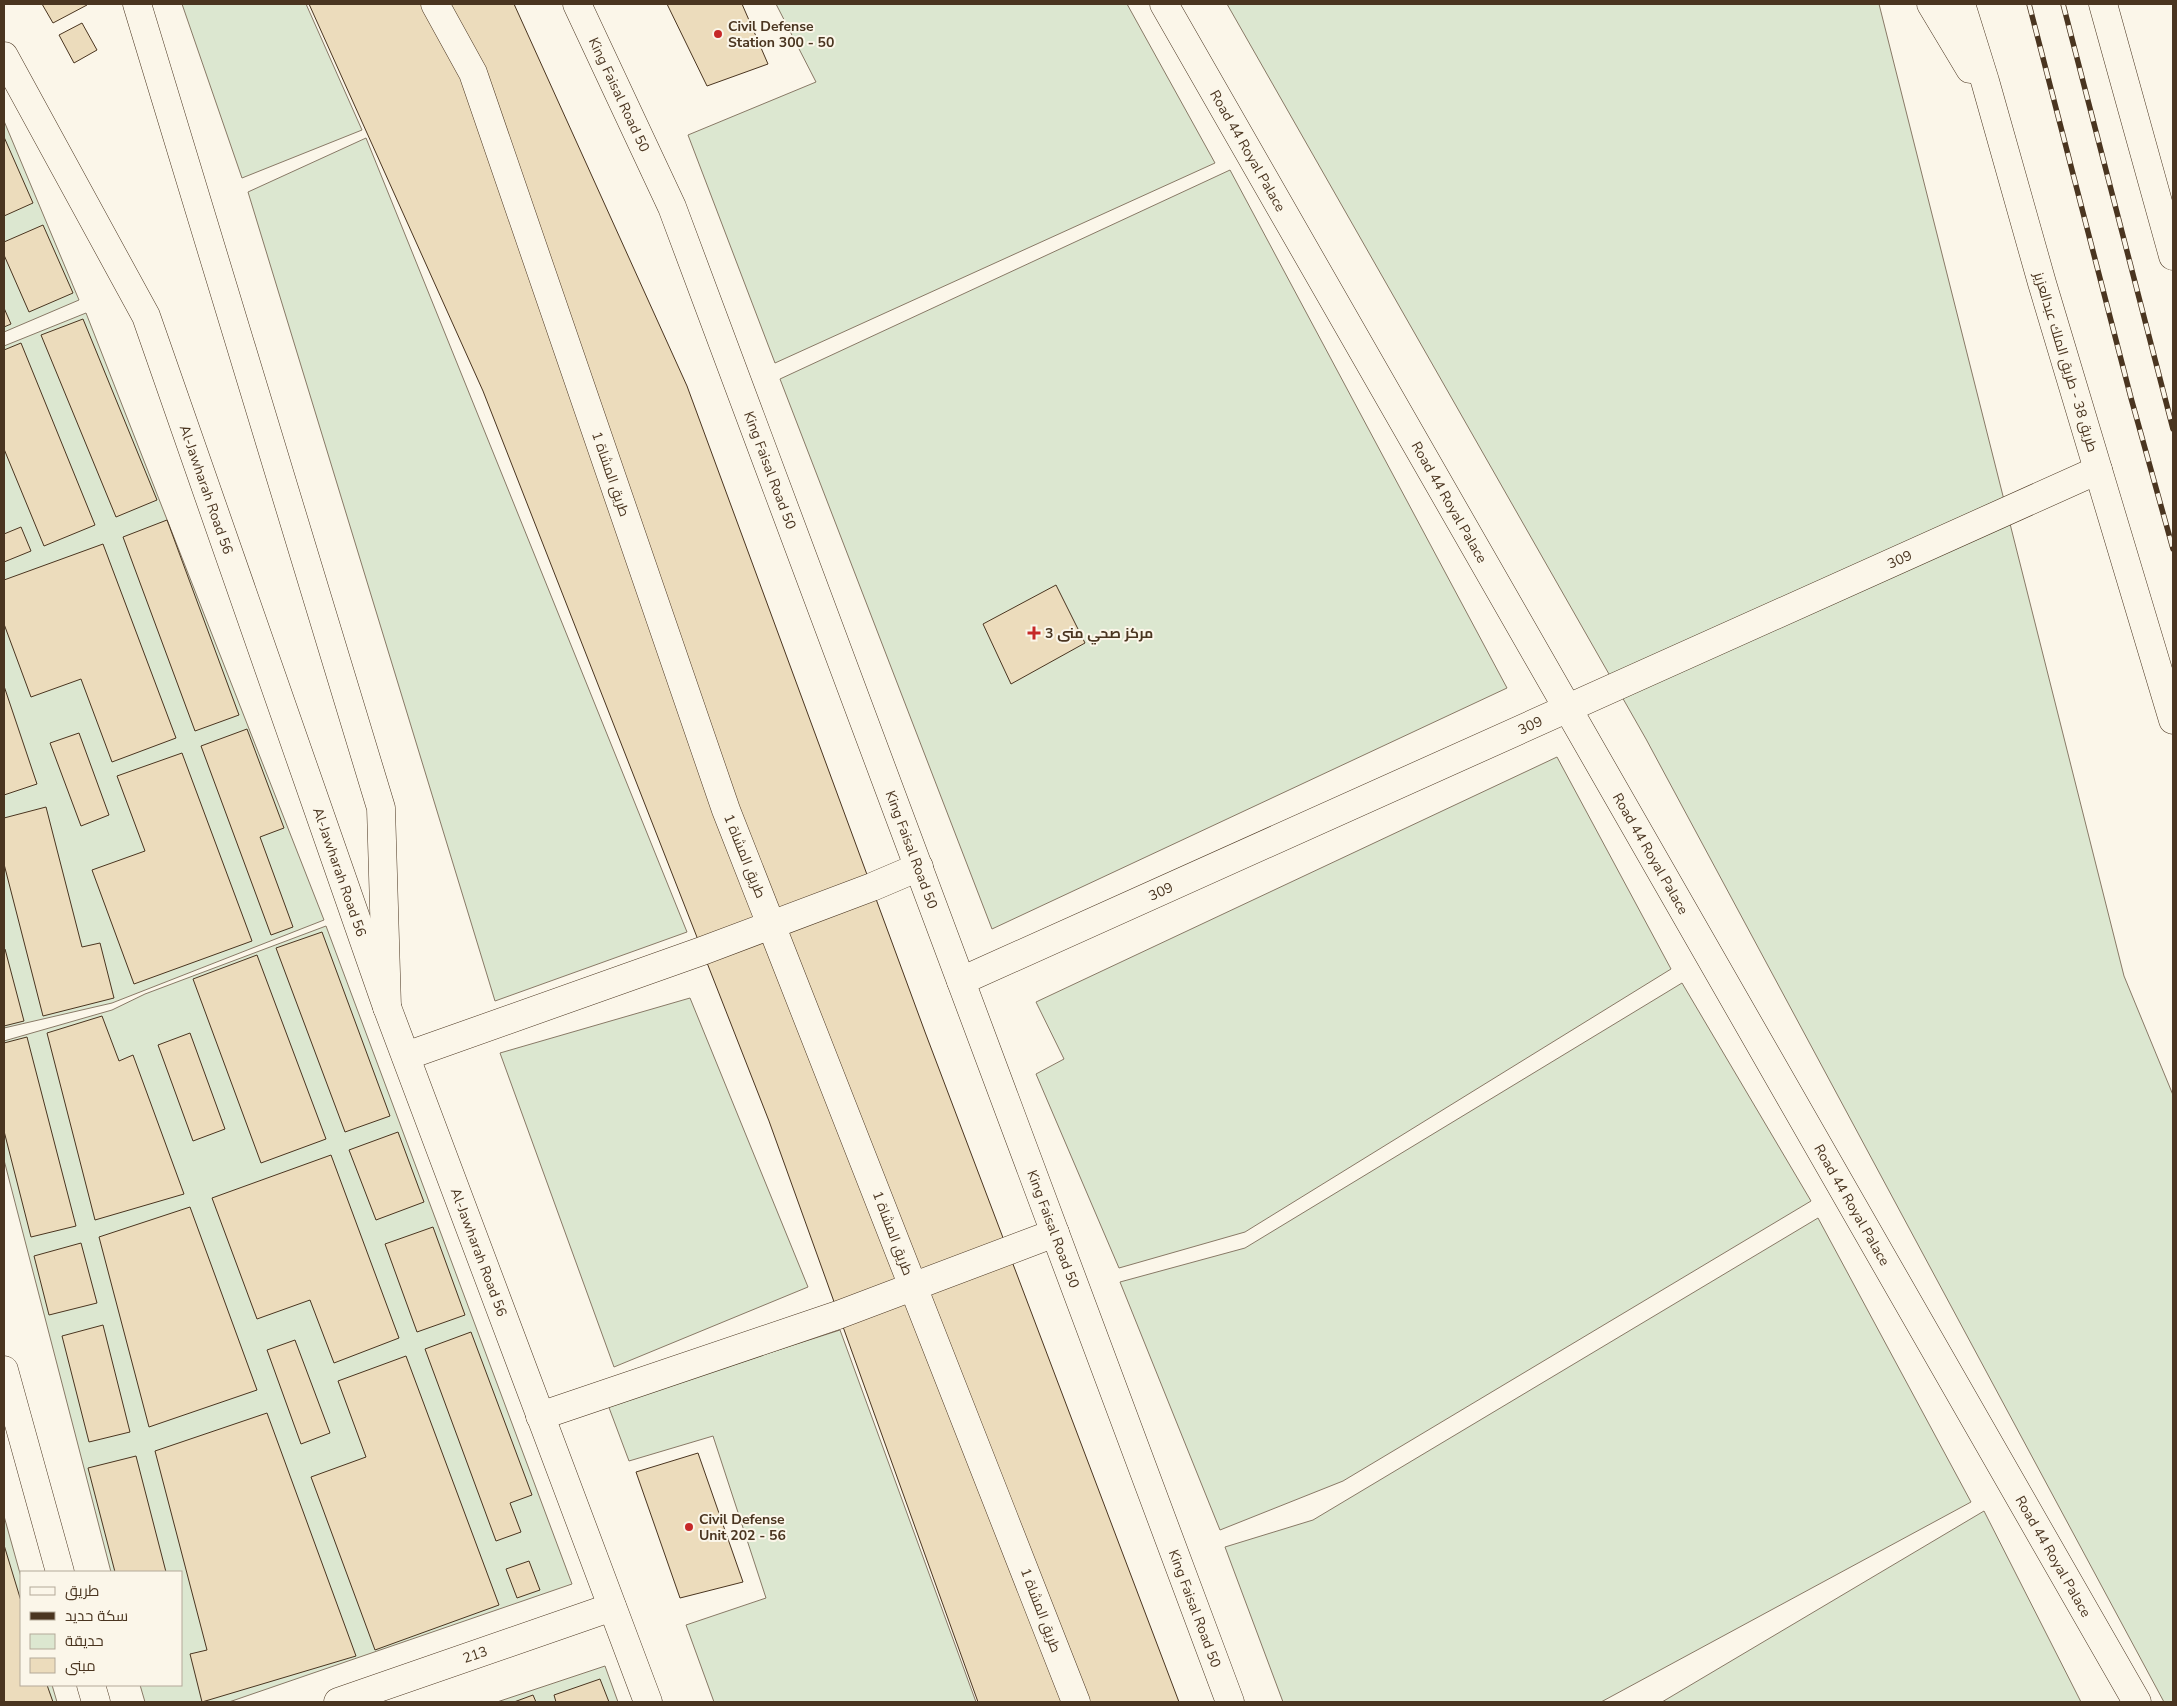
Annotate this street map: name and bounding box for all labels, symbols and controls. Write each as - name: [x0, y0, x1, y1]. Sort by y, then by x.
- place label: Civil Defense Station 300 - 50: [728, 17, 834, 52]
- marker: Civil Defense Station 300 - 50: [712, 28, 724, 40]
- street label: King Faisal Road 50: [584, 34, 654, 155]
- street label: Road 44 Royal Palace: [1205, 87, 1290, 215]
- street label: طريق 38 - طريق الملك عبدالعزيز: [2029, 269, 2102, 454]
- street label: King Faisal Road 50: [739, 409, 800, 532]
- street label: Al-Jawharah Road 56: [175, 422, 237, 557]
- street label: طريق المشاة 1: [587, 429, 634, 519]
- street label: Road 44 Royal Palace: [1407, 438, 1491, 566]
- street label: 309: [1884, 546, 1915, 573]
- place label: مركز صحي منى 3: [1045, 624, 1153, 645]
- marker: مركز صحي منى 3: [1027, 626, 1041, 640]
- street label: 309: [1515, 712, 1546, 739]
- street label: King Faisal Road 50: [881, 788, 942, 912]
- street label: Road 44 Royal Palace: [1608, 789, 1693, 918]
- street label: Al-Jawharah Road 56: [308, 805, 371, 939]
- street label: طريق المشاة 1: [719, 811, 770, 901]
- street label: 309: [1146, 878, 1176, 906]
- street label: Road 44 Royal Palace: [1809, 1141, 1894, 1269]
- street label: King Faisal Road 50: [1022, 1167, 1084, 1291]
- street label: Al-Jawharah Road 56: [446, 1185, 511, 1319]
- street label: طريق المشاة 1: [868, 1188, 917, 1278]
- street label: Road 44 Royal Palace: [2011, 1492, 2095, 1621]
- place label: Civil Defense Unit 202 - 56: [699, 1510, 786, 1545]
- marker: Civil Defense Unit 202 - 56: [683, 1521, 695, 1533]
- street label: King Faisal Road 50: [1164, 1547, 1225, 1670]
- street label: طريق المشاة 1: [1016, 1565, 1065, 1655]
- legend: [20, 1571, 182, 1686]
- text: طريق: [65, 1581, 99, 1601]
- text: سكة حديد: [65, 1606, 128, 1626]
- text: حديقة: [65, 1631, 104, 1651]
- street label: 213: [460, 1642, 490, 1668]
- text: مبنى: [65, 1656, 96, 1676]

